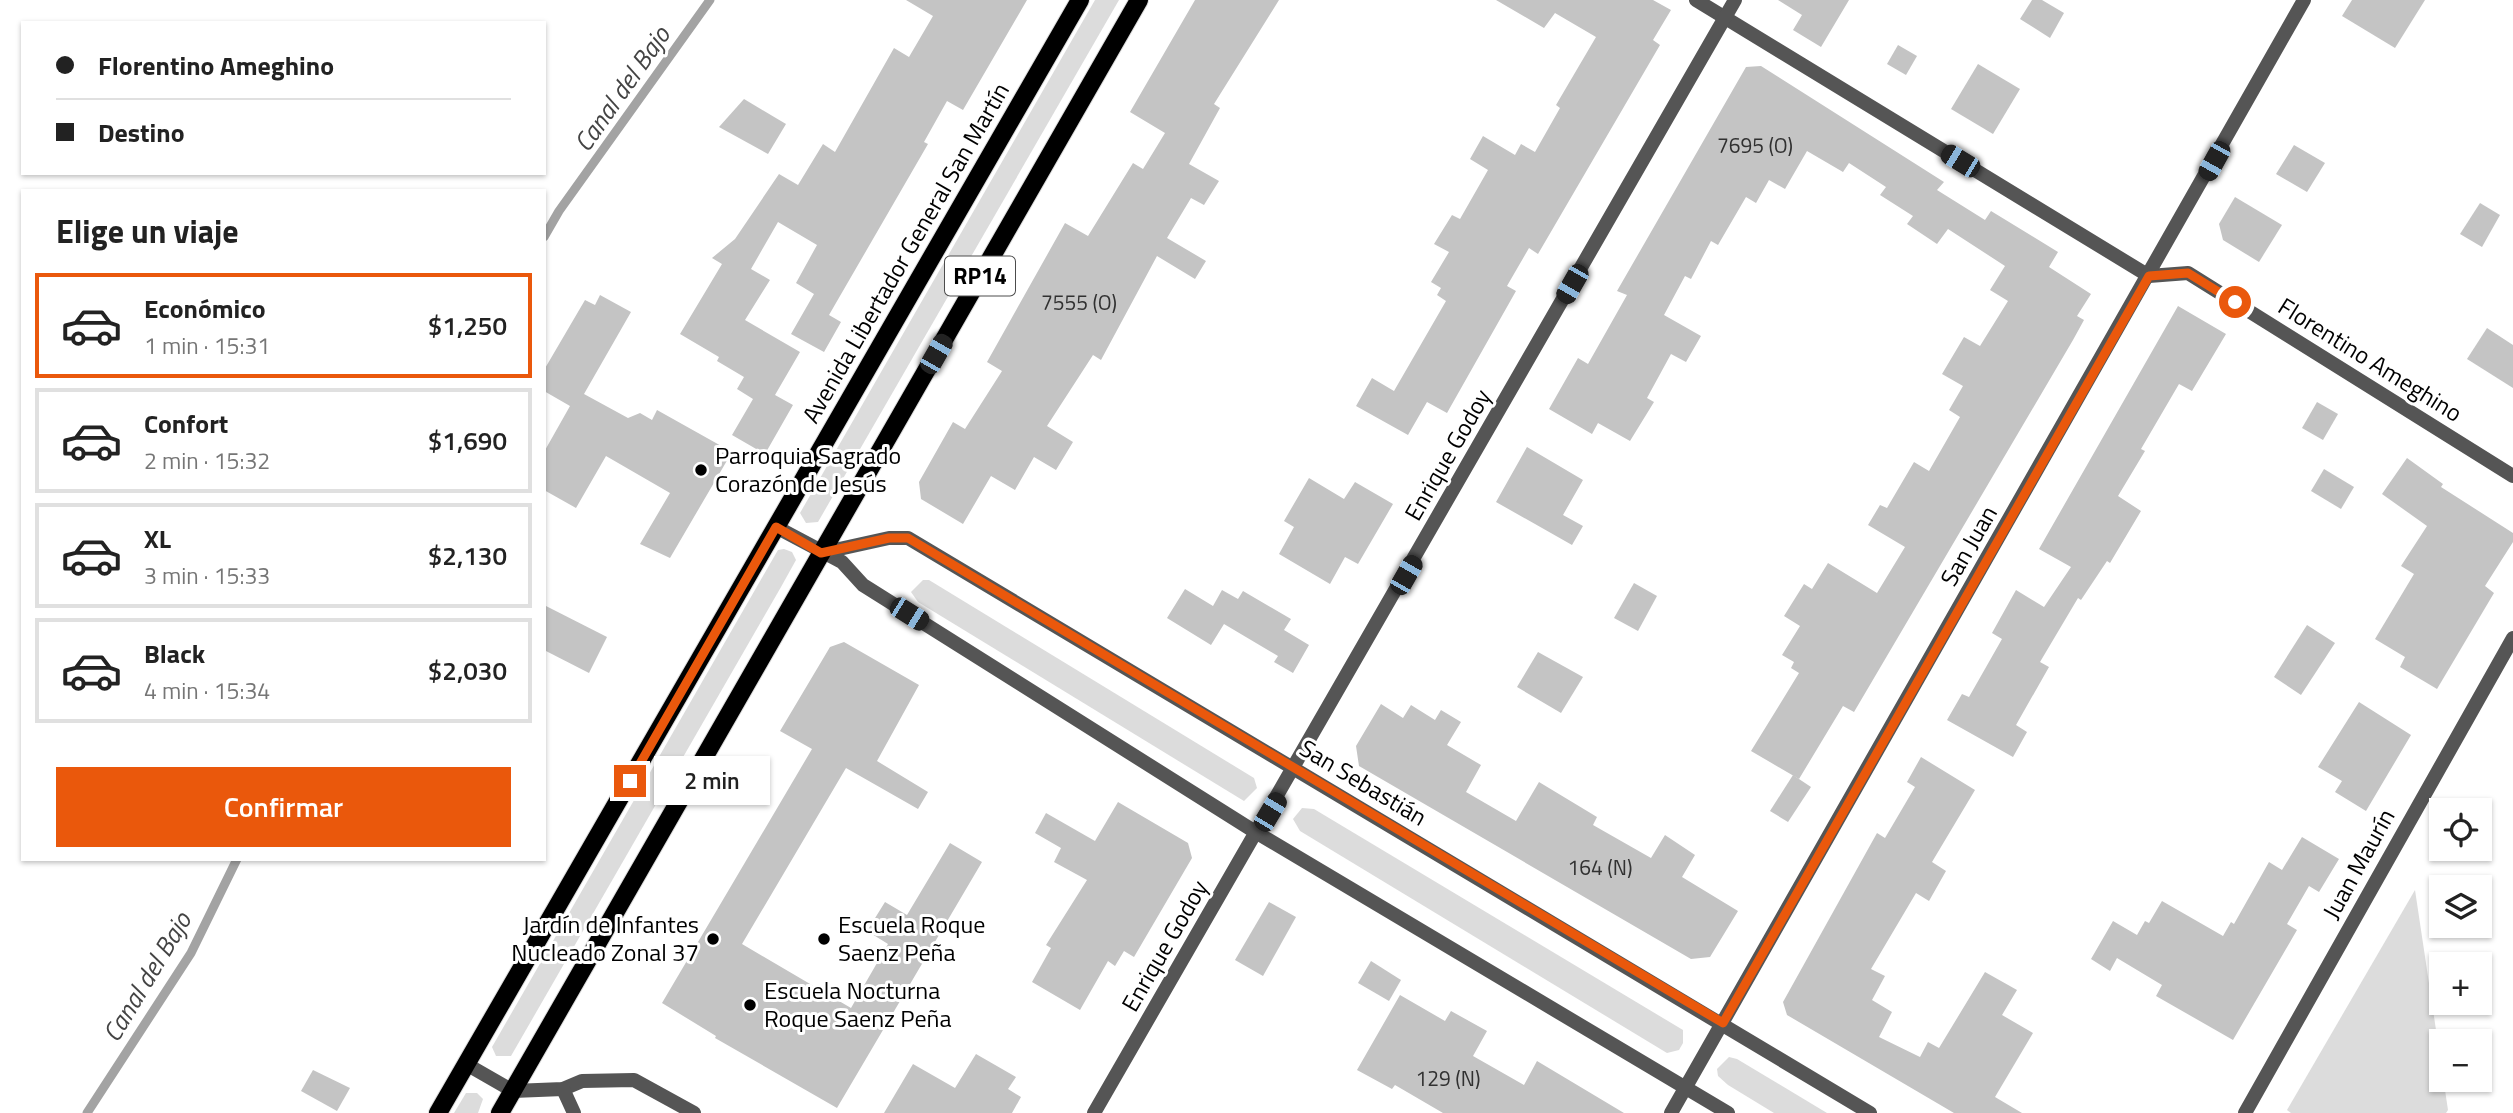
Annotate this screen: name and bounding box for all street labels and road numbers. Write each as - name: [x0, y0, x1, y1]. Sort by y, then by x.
- street label: Avenida Libertador General San Martín: [793, 75, 1018, 430]
- road number: RP14: [945, 256, 1015, 296]
- street label: Florentino Ameghino: [2272, 288, 2469, 430]
- street label: Enrique Godoy: [1395, 382, 1500, 527]
- street label: San Juan: [1931, 498, 2006, 593]
- street label: San Sebastián: [1293, 730, 1434, 834]
- street label: Juan Maurín: [2313, 802, 2403, 925]
- street label: Enrique Godoy: [1112, 873, 1217, 1018]

